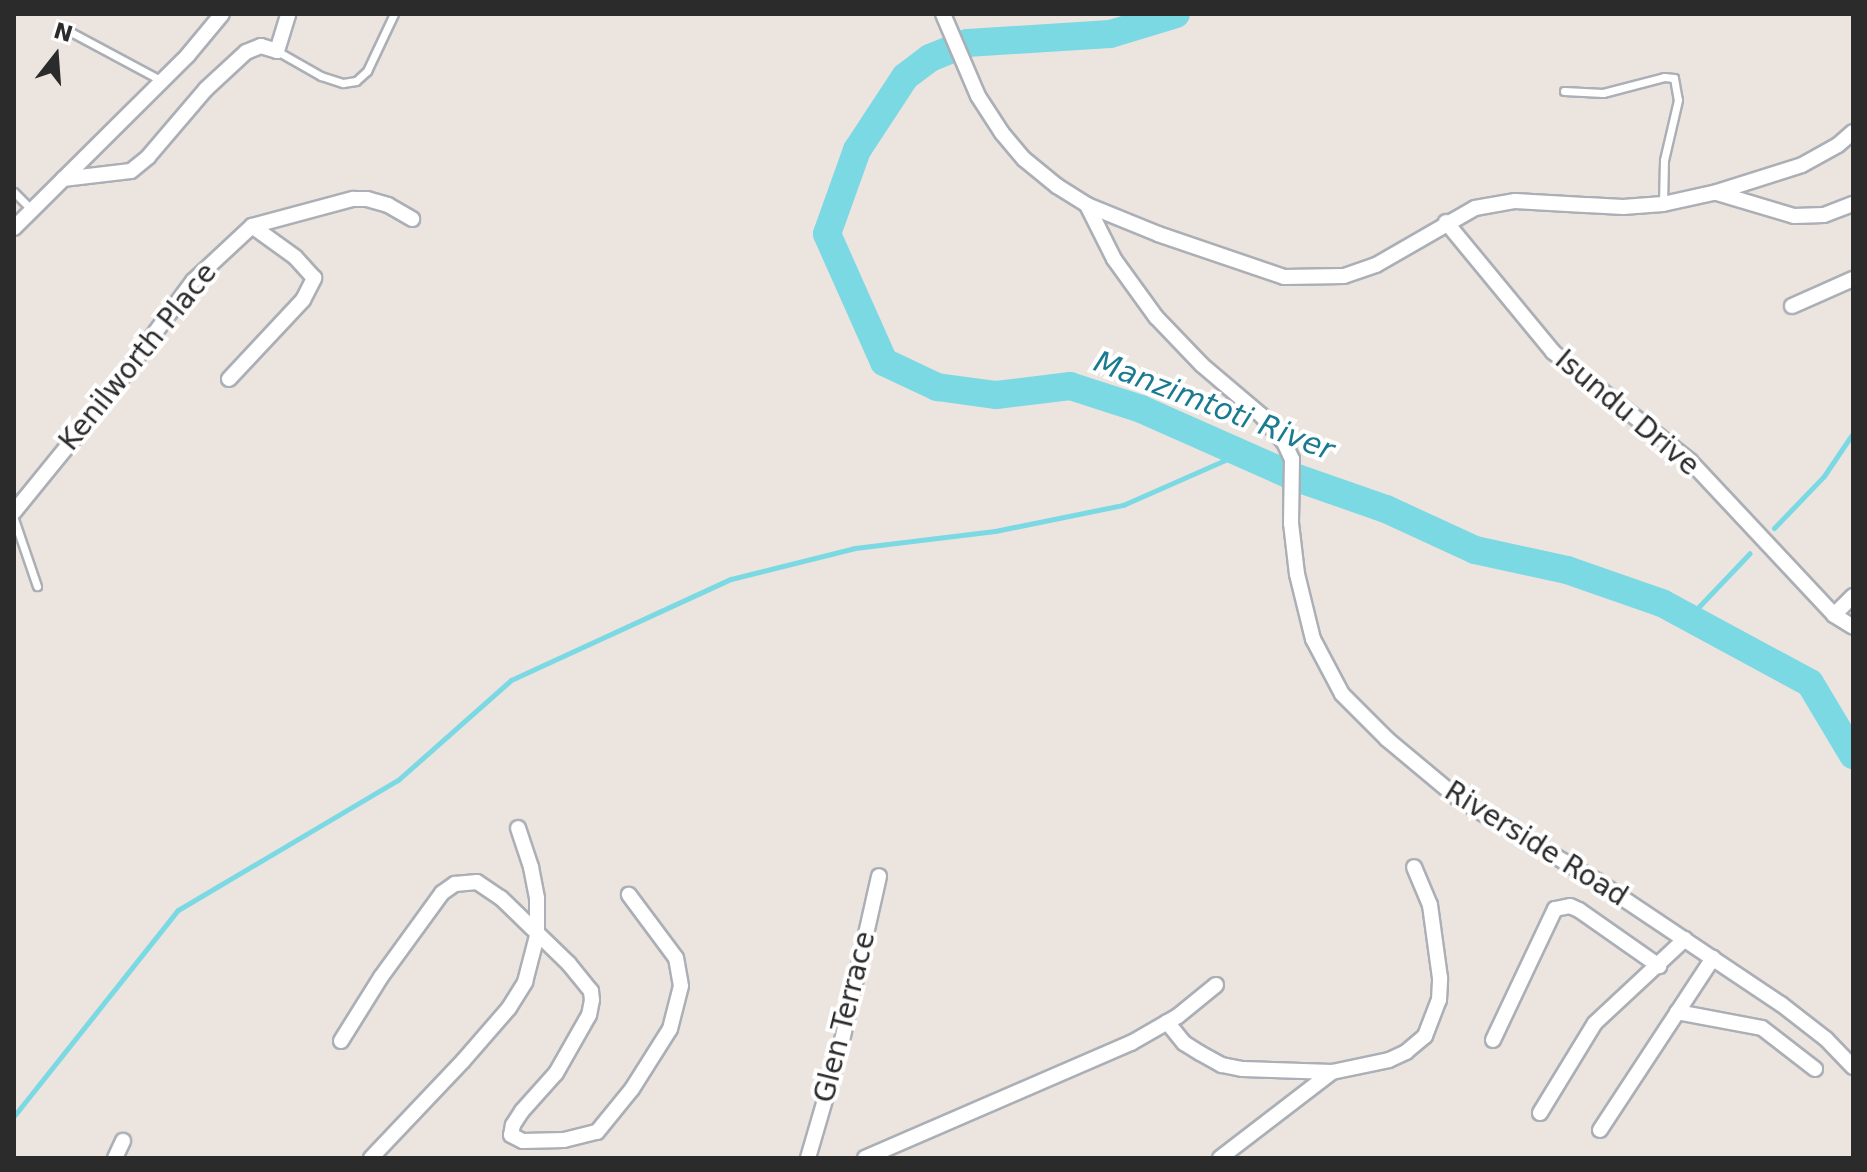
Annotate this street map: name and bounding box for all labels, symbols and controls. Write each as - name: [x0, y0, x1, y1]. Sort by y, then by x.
- north arrow: [16, 16, 96, 96]
- text: N: [51, 18, 76, 47]
- street label: Kenilworth Place: [52, 257, 224, 457]
- street label: Isundu Drive: [1548, 343, 1706, 483]
- water label: Manzimtoti River: [1089, 344, 1339, 468]
- street label: Riverside Road: [1438, 774, 1634, 914]
- street label: Glen Terrace: [808, 928, 882, 1106]

